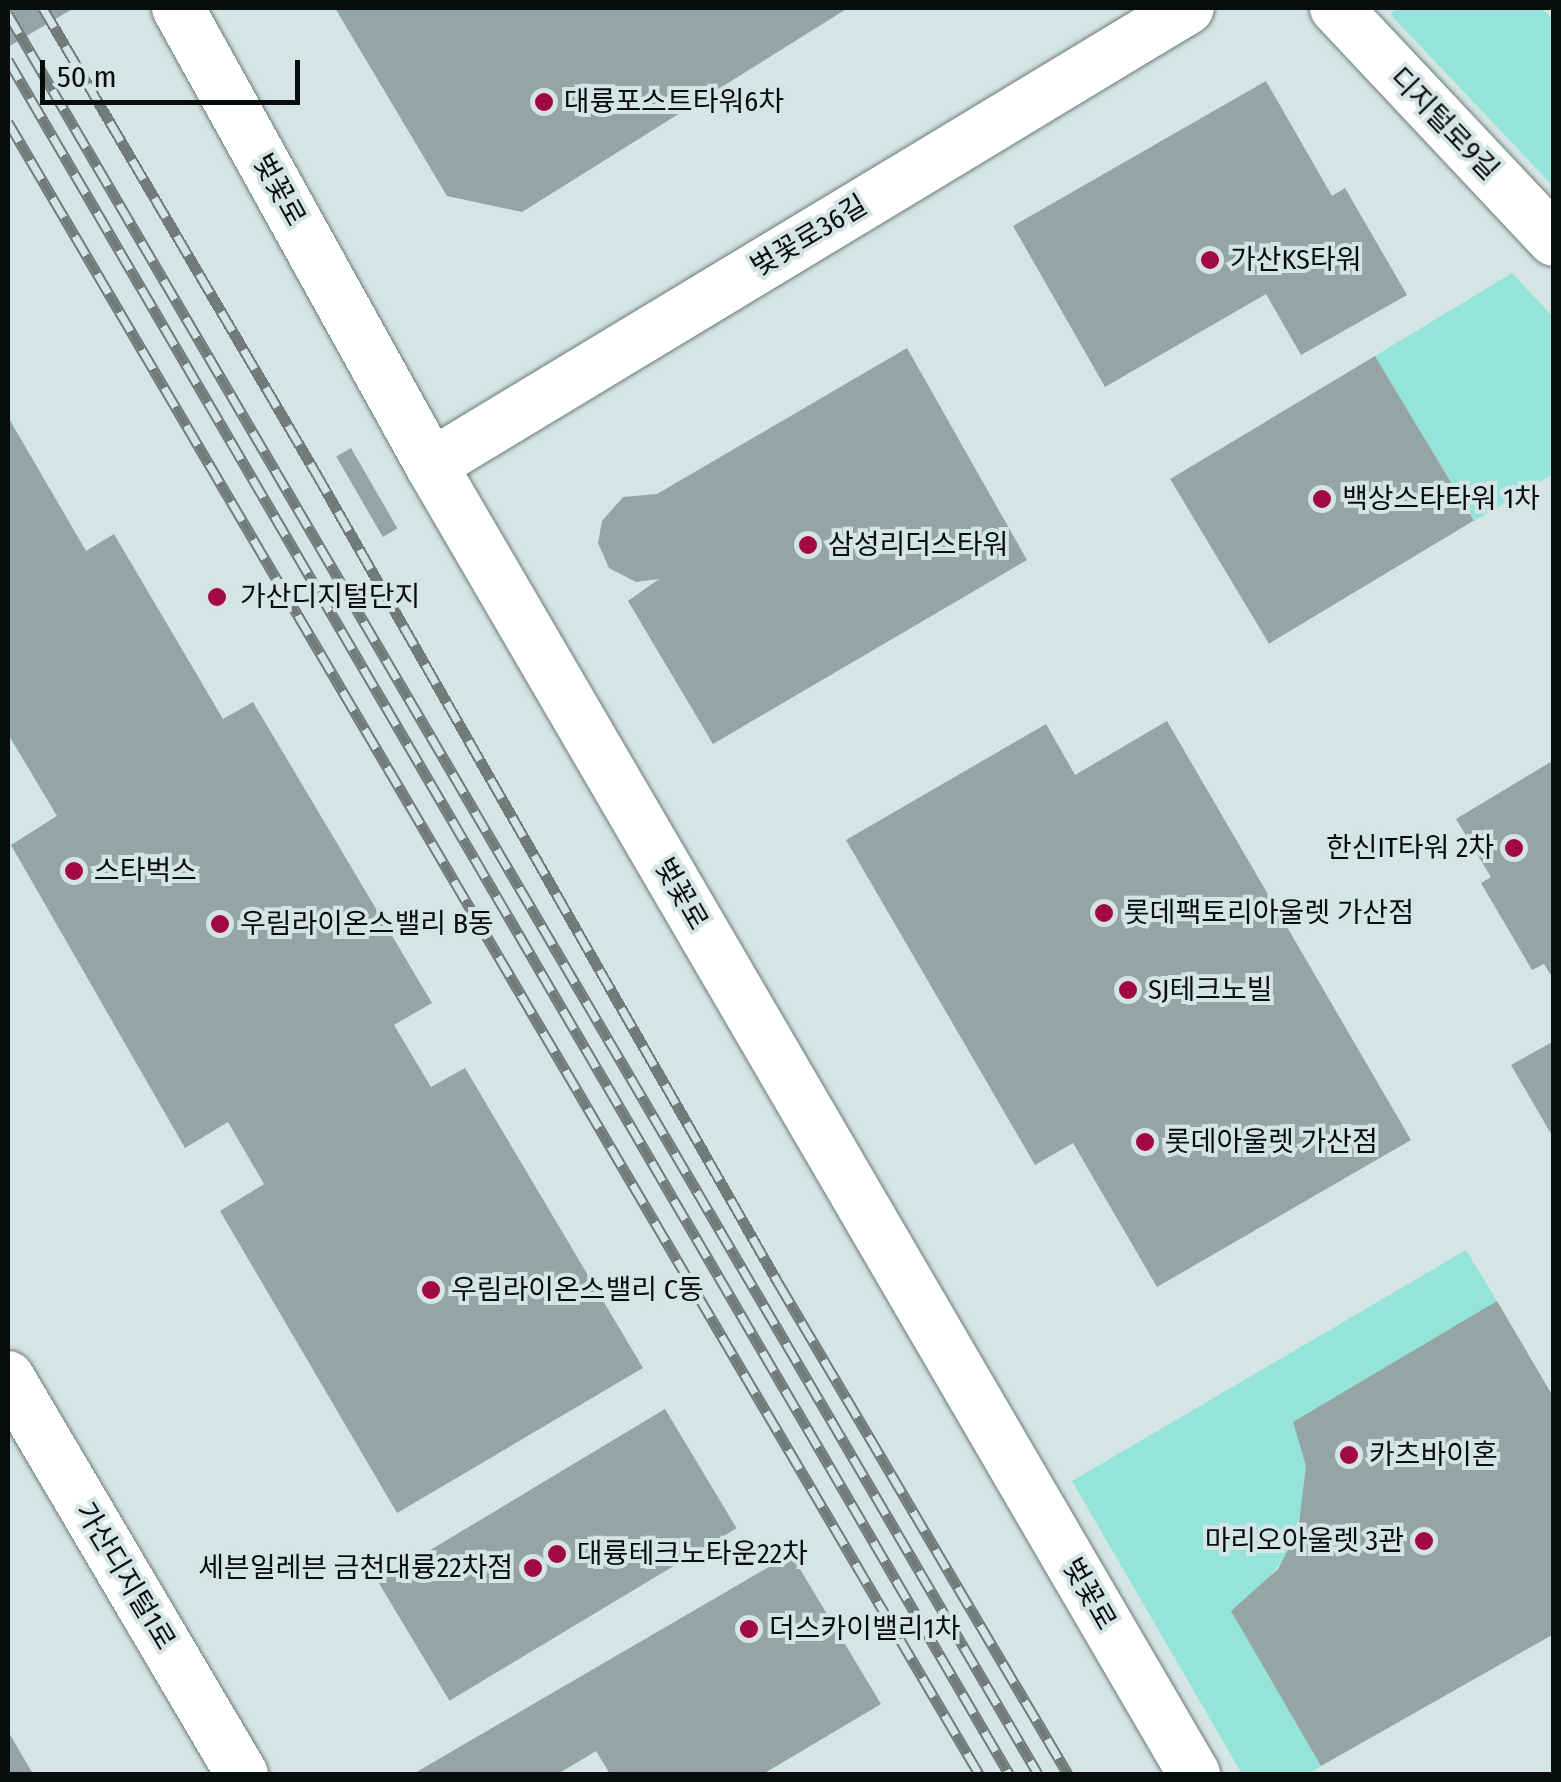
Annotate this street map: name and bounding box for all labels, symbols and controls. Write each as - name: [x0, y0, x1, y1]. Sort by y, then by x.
- scale bar: [45, 40, 305, 102]
- text: 50 m: [57, 59, 117, 95]
- street label: 디지털로9길: [1382, 61, 1506, 187]
- place label: 대륭포스트타워6차: [564, 85, 784, 119]
- marker: 대륭포스트타워6차: [533, 91, 555, 113]
- street label: 벚꽃로: [246, 148, 312, 232]
- street label: 벚꽃로36길: [745, 188, 873, 284]
- place label: 가산KS타워: [1230, 243, 1361, 277]
- marker: 가산KS타워: [1199, 249, 1221, 271]
- place label: 백상스타타워 1차: [1342, 482, 1540, 516]
- marker: 백상스타타워 1차: [1311, 488, 1333, 510]
- place label: 삼성리더스타워: [828, 528, 1008, 562]
- marker: 삼성리더스타워: [797, 534, 819, 556]
- place label: 가산디지털단지: [240, 580, 420, 614]
- marker: 가산디지털단지: [204, 584, 230, 610]
- place label: 한신IT타워 2차: [1326, 831, 1494, 865]
- marker: 한신IT타워 2차: [1503, 837, 1525, 859]
- street label: 벚꽃로: [647, 852, 715, 936]
- place label: 스타벅스: [94, 854, 197, 888]
- marker: 스타벅스: [63, 860, 85, 882]
- place label: 롯데팩토리아울렛 가산점: [1124, 896, 1414, 930]
- marker: 롯데팩토리아울렛 가산점: [1093, 902, 1115, 924]
- place label: 우림라이온스밸리 B동: [240, 907, 494, 941]
- marker: 우림라이온스밸리 B동: [209, 913, 231, 935]
- place label: SJ테크노빌: [1148, 973, 1272, 1007]
- marker: SJ테크노빌: [1117, 979, 1139, 1001]
- place label: 롯데아울렛 가산점: [1165, 1125, 1378, 1159]
- marker: 롯데아울렛 가산점: [1134, 1131, 1156, 1153]
- place label: 우림라이온스밸리 C동: [451, 1273, 704, 1307]
- marker: 우림라이온스밸리 C동: [420, 1279, 442, 1301]
- place label: 카츠바이혼: [1369, 1438, 1498, 1472]
- marker: 카츠바이혼: [1338, 1444, 1360, 1466]
- street label: 가산디지털1로: [68, 1496, 182, 1656]
- place label: 마리오아울렛 3관: [1204, 1524, 1404, 1558]
- marker: 마리오아울렛 3관: [1413, 1530, 1435, 1552]
- place label: 대륭테크노타운22차: [577, 1537, 808, 1571]
- marker: 대륭테크노타운22차: [546, 1543, 568, 1565]
- place label: 세븐일레븐 금천대륭22차점: [198, 1551, 513, 1585]
- street label: 벚꽃로: [1055, 1552, 1123, 1636]
- marker: 세븐일레븐 금천대륭22차점: [522, 1557, 544, 1579]
- place label: 더스카이밸리1차: [769, 1612, 960, 1646]
- marker: 더스카이밸리1차: [738, 1618, 760, 1640]

